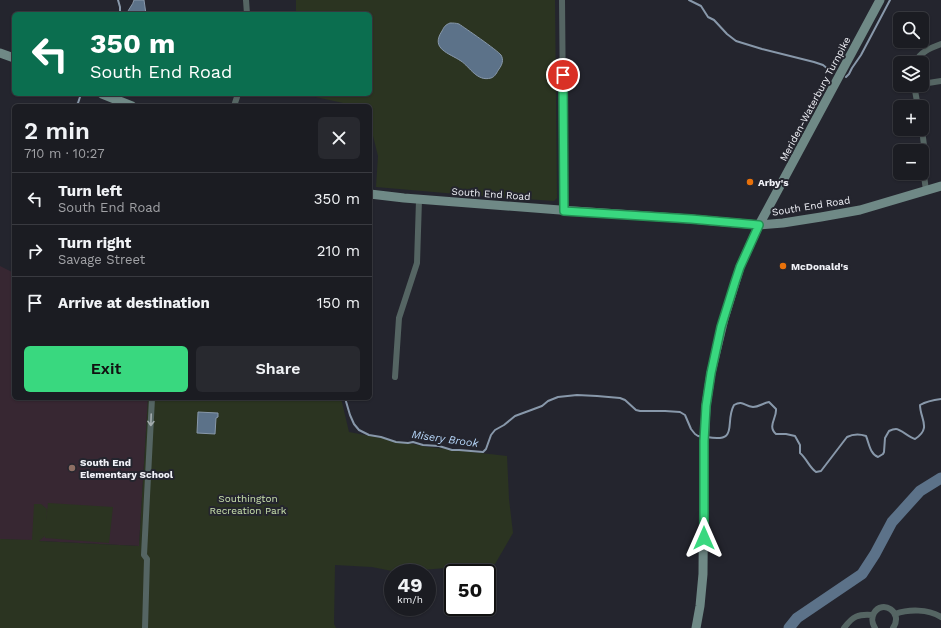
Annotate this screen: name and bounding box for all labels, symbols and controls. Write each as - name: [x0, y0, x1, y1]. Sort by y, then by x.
- map controls: [893, 12, 929, 180]
- button: search: [893, 12, 929, 48]
- text: 350 m: [90, 27, 175, 60]
- icon: left: [24, 28, 76, 80]
- street label: Meriden-Waterbury Turnpike: [777, 35, 853, 163]
- button: layers: [893, 56, 929, 92]
- pin: [546, 58, 580, 92]
- text: South End Road: [90, 61, 232, 82]
- icon: arrive: [552, 64, 574, 86]
- button: +: [893, 100, 929, 136]
- text: 2 min: [24, 117, 90, 145]
- button: close: [318, 117, 360, 159]
- button: −: [893, 144, 929, 180]
- text: 710 m · 10:27: [24, 146, 104, 161]
- marker: Arby's: [745, 177, 755, 187]
- place label: Arby's: [758, 177, 789, 188]
- text: Turn left: [58, 182, 122, 200]
- street label: South End Road: [451, 186, 531, 202]
- icon: left: [24, 188, 46, 210]
- text: 350 m: [314, 190, 360, 208]
- street label: South End Road: [771, 194, 851, 218]
- text: South End Road: [58, 200, 161, 215]
- text: Turn right: [58, 234, 131, 252]
- icon: right: [24, 240, 46, 262]
- text: 210 m: [317, 242, 360, 260]
- text: Savage Street: [58, 252, 145, 267]
- marker: McDonald's: [778, 261, 788, 271]
- place label: McDonald's: [791, 261, 849, 272]
- icon: arrive: [24, 292, 46, 314]
- text: Arrive at destination: [58, 294, 210, 312]
- text: 150 m: [317, 294, 360, 312]
- button: Exit: [24, 346, 188, 392]
- button: Share: [196, 346, 360, 392]
- one-way arrow: [147, 413, 155, 426]
- water label: Misery Brook: [411, 428, 480, 450]
- place label: South End Elementary School: [80, 457, 174, 480]
- marker: South End Elementary School: [67, 463, 77, 473]
- park label: Southington Recreation Park: [210, 493, 287, 516]
- position arrow: [683, 517, 725, 559]
- speed limit sign: 50: [444, 564, 496, 616]
- text: 49: [397, 573, 423, 597]
- text: km/h: [397, 594, 423, 605]

